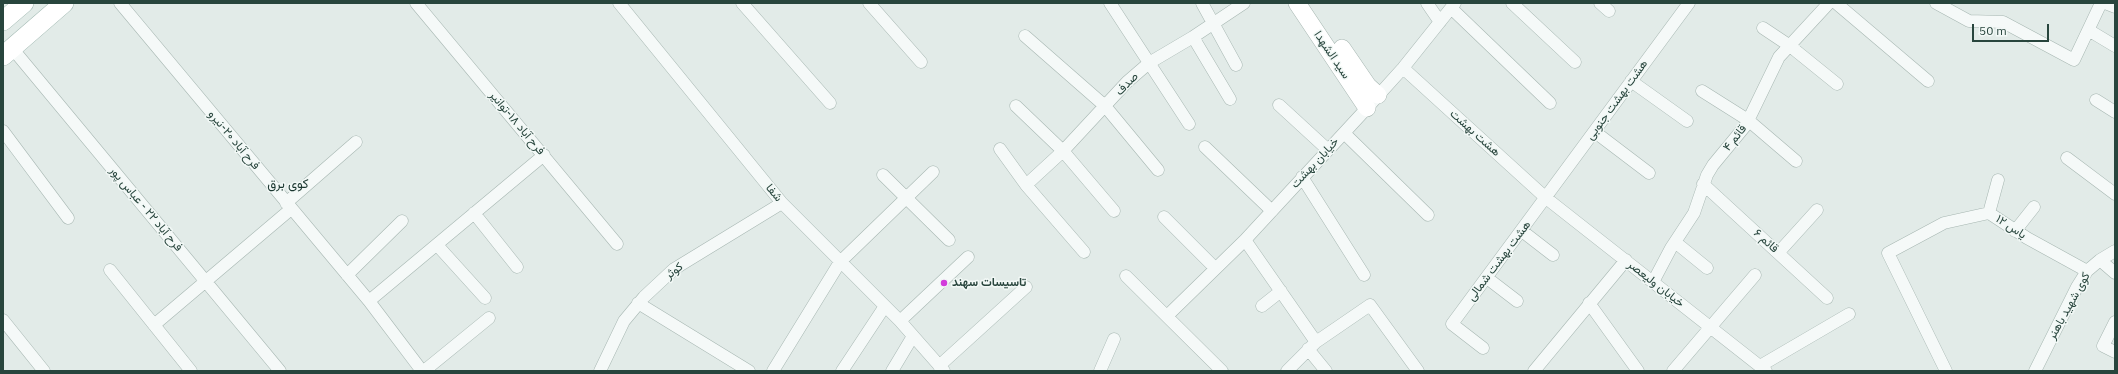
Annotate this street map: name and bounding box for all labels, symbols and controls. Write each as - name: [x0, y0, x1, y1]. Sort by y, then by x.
- scale bar: [1974, 16, 2051, 42]
- text: 50 m: [1979, 23, 2007, 38]
- street label: سید الشهدا: [1311, 28, 1353, 82]
- street label: هشت بهشت جنوبی: [1583, 57, 1651, 143]
- street label: صدف: [1112, 69, 1142, 99]
- street label: فرح آباد ۱۸-توانیر: [486, 88, 548, 158]
- street label: هشت بهشت: [1447, 106, 1503, 160]
- street label: فرح آباد ۲۰-نیرو: [205, 107, 263, 173]
- street label: قائم ۴: [1720, 122, 1750, 154]
- street label: خیابان بهشت: [1288, 135, 1342, 191]
- street label: فرح آباد ۲۲ - عباس پور: [106, 164, 186, 254]
- district label: کوی برق: [267, 176, 309, 192]
- street label: شفا: [763, 181, 785, 205]
- street label: یاس ۱۲: [1993, 212, 2029, 242]
- street label: هشت بهشت شمالی: [1464, 218, 1534, 304]
- street label: قائم ۶: [1751, 226, 1781, 256]
- street label: خیابان ولیعصر: [1625, 257, 1687, 311]
- street label: کوثر: [662, 259, 686, 283]
- street label: کوی شهید باهنر: [2045, 270, 2093, 342]
- place label: تاسیسات سهند: [952, 276, 1026, 290]
- marker: تاسیسات سهند: [939, 278, 949, 288]

